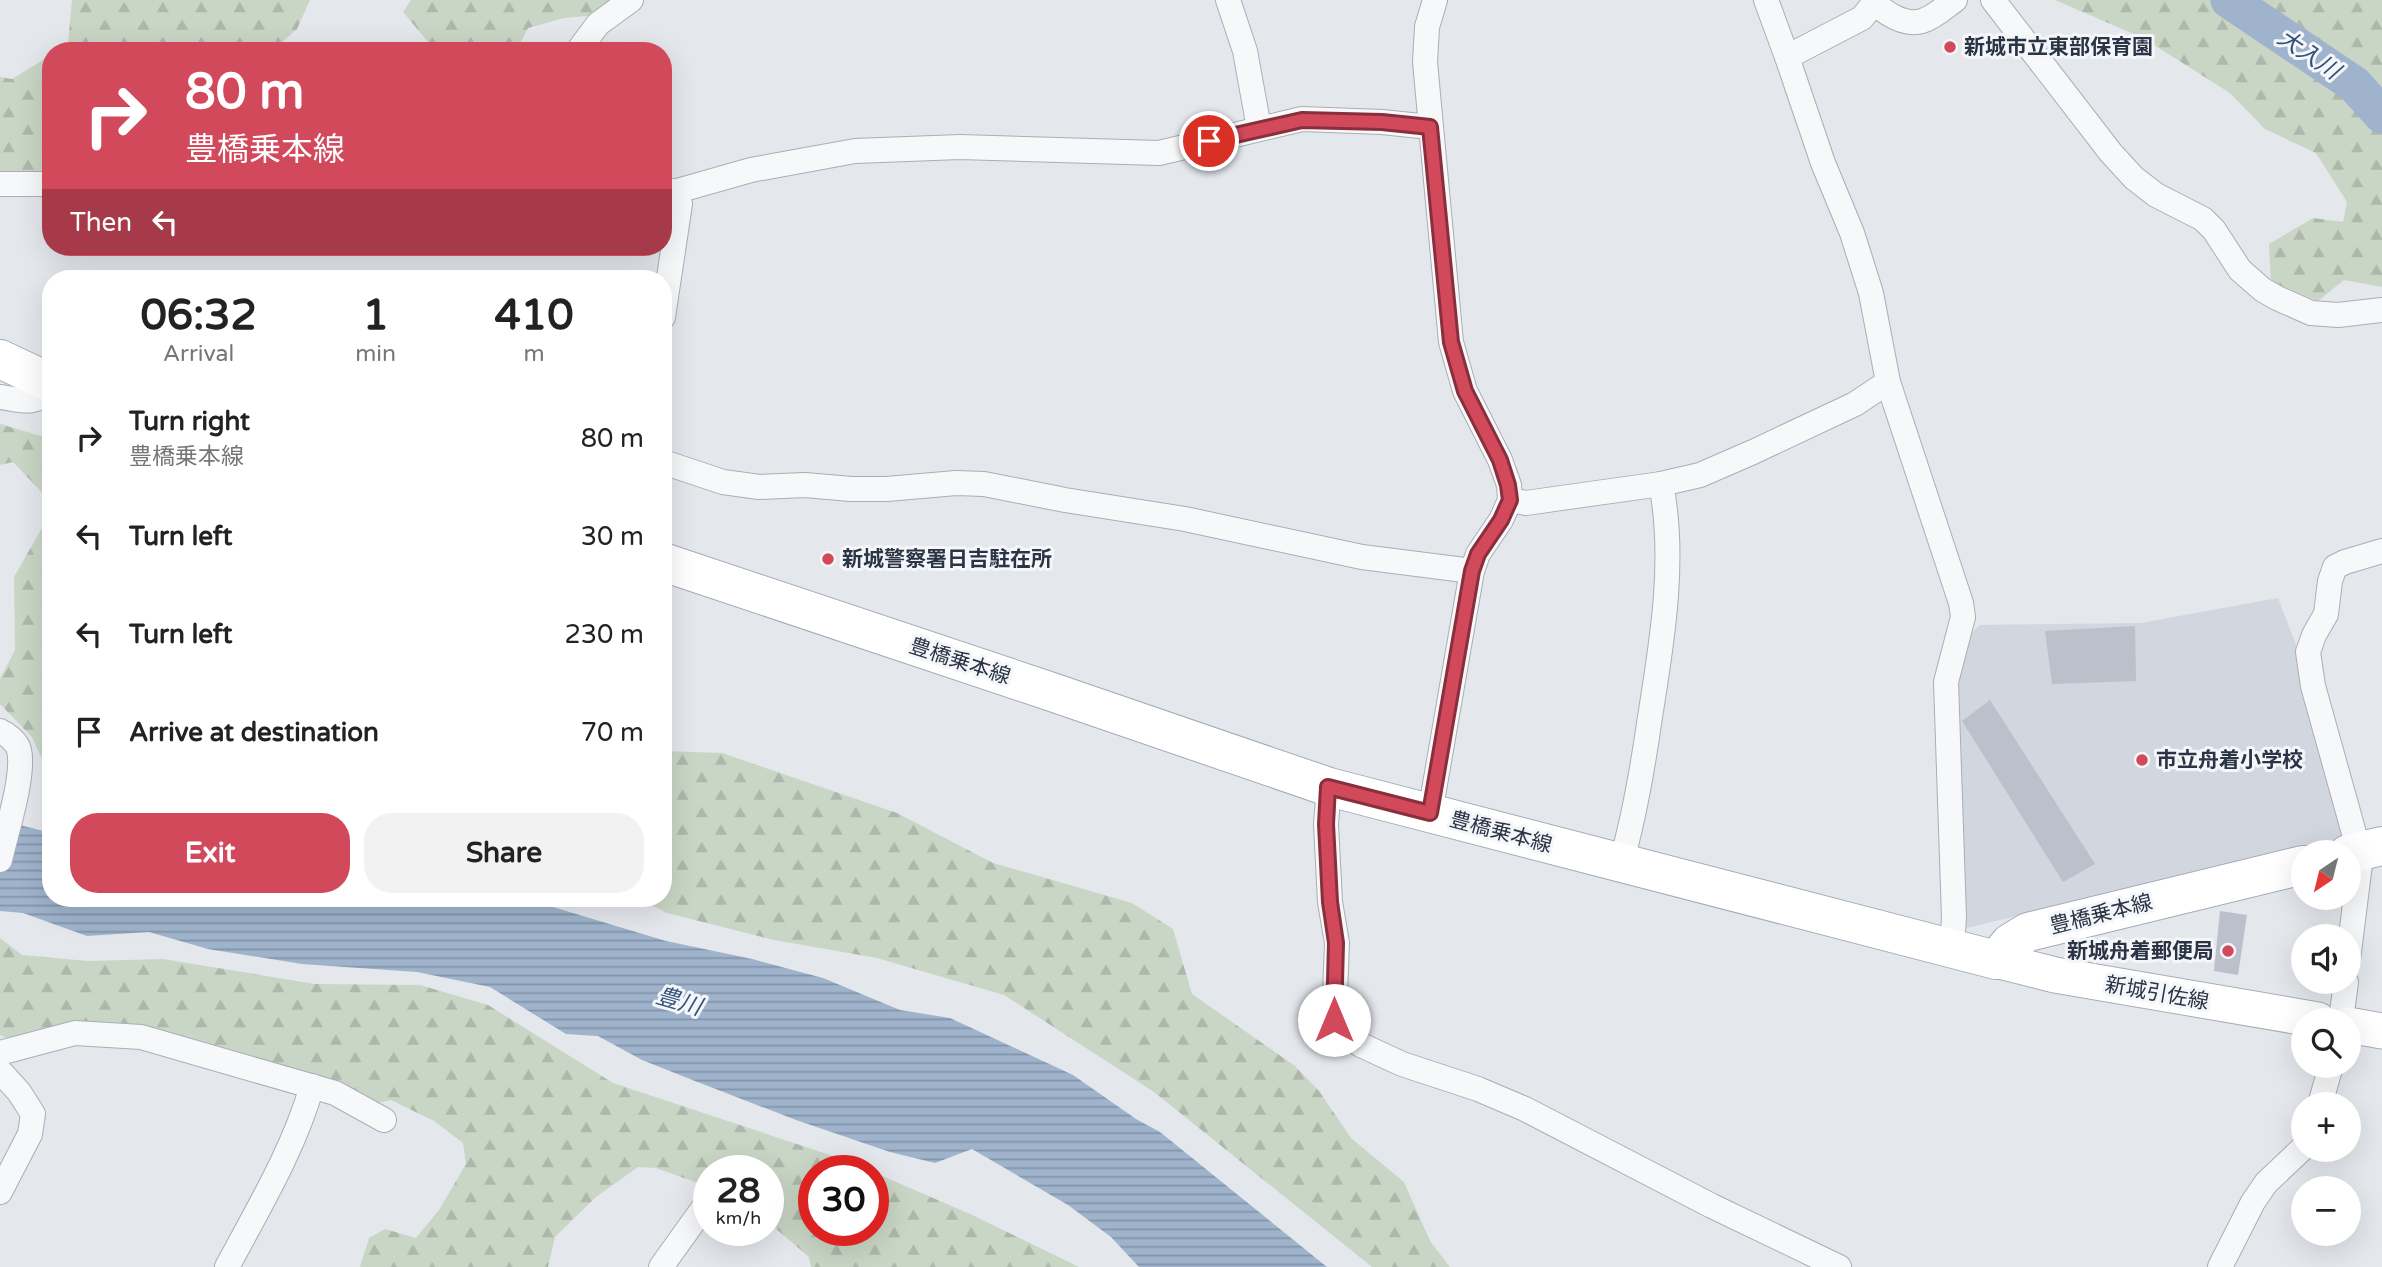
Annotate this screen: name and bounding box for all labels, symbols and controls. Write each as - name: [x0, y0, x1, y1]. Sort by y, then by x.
- water label: 大入川: [2272, 24, 2347, 87]
- place label: 新城市立東部保育園: [1964, 35, 2153, 60]
- marker: 新城市立東部保育園: [1942, 39, 1958, 55]
- text: 80 m: [185, 63, 304, 122]
- icon: right: [70, 70, 161, 161]
- pin: [1179, 111, 1239, 171]
- icon: arrive: [1190, 122, 1228, 160]
- text: 豊橋乗本線: [185, 131, 345, 169]
- icon: left: [146, 203, 184, 241]
- text: Then: [70, 207, 132, 238]
- text: 06:32: [140, 290, 257, 341]
- text: 1: [362, 290, 389, 341]
- text: 410: [494, 290, 574, 341]
- text: Arrival: [163, 340, 234, 368]
- text: min: [355, 340, 396, 368]
- text: m: [523, 340, 545, 368]
- text: Turn right: [129, 406, 250, 437]
- icon: right: [70, 419, 108, 457]
- text: 80 m: [581, 423, 644, 454]
- text: 豊橋乗本線: [129, 443, 244, 471]
- icon: left: [70, 517, 108, 555]
- text: Turn left: [129, 521, 232, 552]
- text: 30 m: [581, 521, 644, 552]
- place label: 新城警察署日吉駐在所: [842, 547, 1052, 572]
- marker: 新城警察署日吉駐在所: [820, 551, 836, 567]
- icon: left: [70, 615, 108, 653]
- text: Turn left: [129, 619, 232, 650]
- text: 230 m: [564, 619, 644, 650]
- street label: 豊橋乗本線: [906, 633, 1014, 690]
- icon: arrive: [70, 713, 108, 751]
- text: Arrive at destination: [129, 717, 379, 748]
- text: 70 m: [581, 717, 644, 748]
- place label: 市立舟着小学校: [2156, 748, 2303, 773]
- marker: 市立舟着小学校: [2134, 752, 2150, 768]
- street label: 豊橋乗本線: [1447, 807, 1555, 858]
- button: Exit: [70, 813, 350, 893]
- button: Share: [364, 813, 644, 893]
- north arrow: [2291, 840, 2361, 910]
- map controls: [2291, 840, 2361, 1246]
- street label: 豊橋乗本線: [2047, 890, 2155, 939]
- button: sound: [2291, 924, 2361, 994]
- place label: 新城舟着郵便局: [2067, 939, 2214, 964]
- marker: 新城舟着郵便局: [2220, 943, 2236, 959]
- street label: 新城引佐線: [2103, 972, 2211, 1015]
- water label: 豊川: [653, 982, 708, 1023]
- position arrow: [1297, 983, 1371, 1057]
- button: search: [2291, 1008, 2361, 1078]
- button: +: [2291, 1092, 2361, 1162]
- speed limit sign: 30: [798, 1155, 889, 1246]
- text: 28: [717, 1170, 760, 1212]
- button: −: [2291, 1176, 2361, 1246]
- text: km/h: [716, 1207, 761, 1229]

